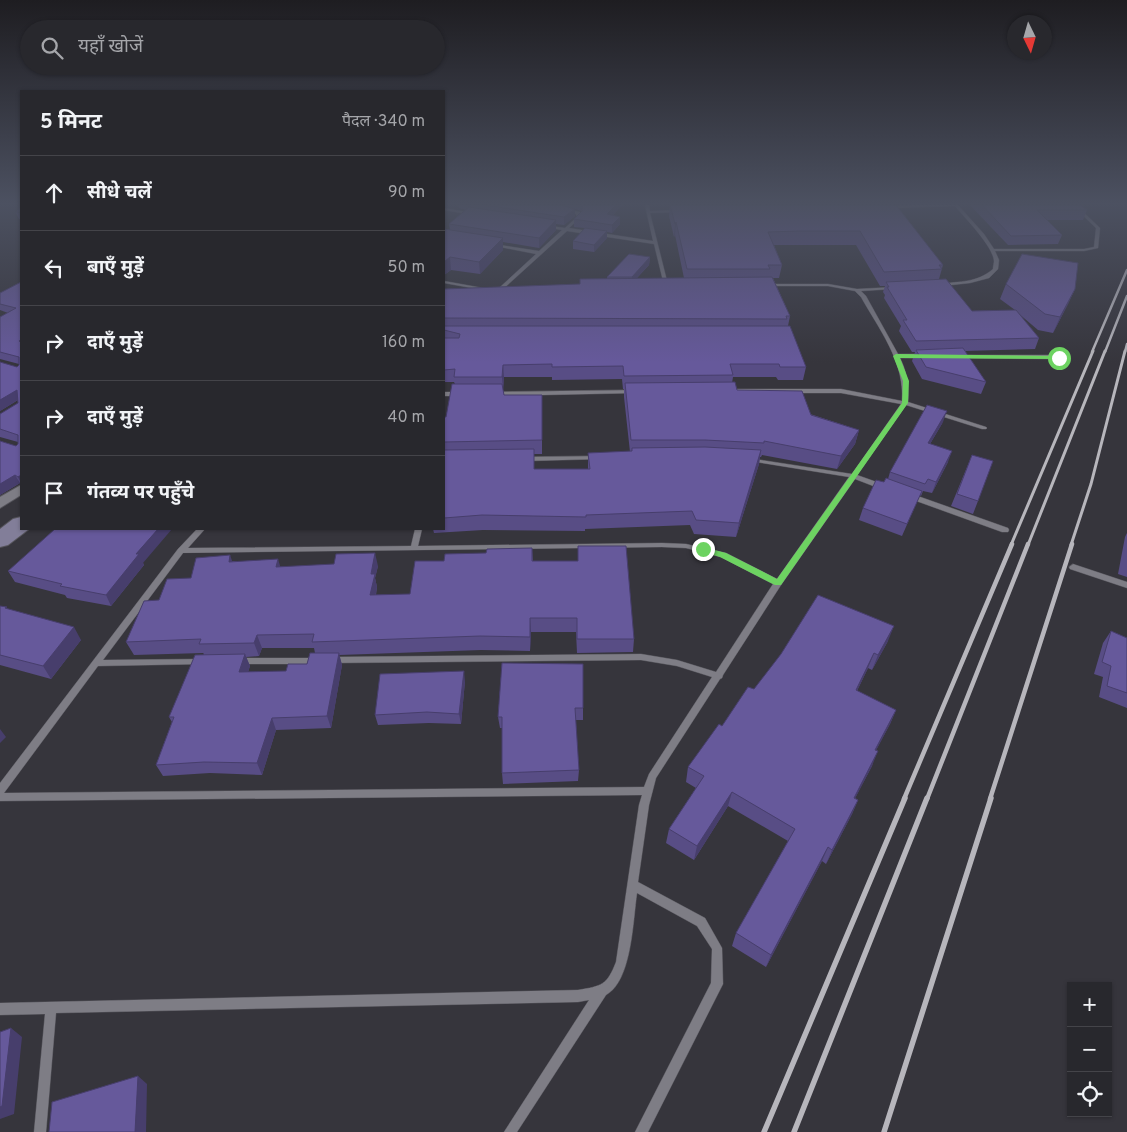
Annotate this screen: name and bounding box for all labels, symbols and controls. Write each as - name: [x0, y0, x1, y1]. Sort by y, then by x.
- north arrow: [1007, 15, 1052, 60]
- search box: [20, 20, 445, 75]
- icon: search: [38, 34, 66, 62]
- text: यहाँ खोजें: [78, 35, 143, 59]
- text: 5 मिनट: [40, 109, 102, 136]
- text: पैदल · 340 m: [342, 112, 425, 132]
- icon: ahead: [40, 179, 68, 207]
- text: सीधे चलें: [87, 181, 152, 205]
- text: 90 m: [388, 183, 425, 203]
- icon: left: [40, 254, 68, 282]
- text: बाएँ मुड़ें: [87, 256, 144, 280]
- text: 50 m: [388, 258, 425, 278]
- icon: right: [40, 329, 68, 357]
- text: दाएँ मुड़ें: [87, 331, 143, 355]
- text: 160 m: [382, 333, 425, 353]
- route start: [1048, 347, 1071, 370]
- icon: right: [40, 404, 68, 432]
- text: दाएँ मुड़ें: [87, 406, 143, 430]
- text: 40 m: [387, 408, 425, 428]
- icon: arrive: [40, 479, 68, 507]
- text: गंतव्य पर पहुँचे: [87, 481, 194, 505]
- route end: [692, 538, 715, 561]
- map controls: [1067, 982, 1112, 1117]
- button: +: [1067, 982, 1112, 1027]
- button: −: [1067, 1027, 1112, 1072]
- button: locate: [1067, 1072, 1112, 1117]

